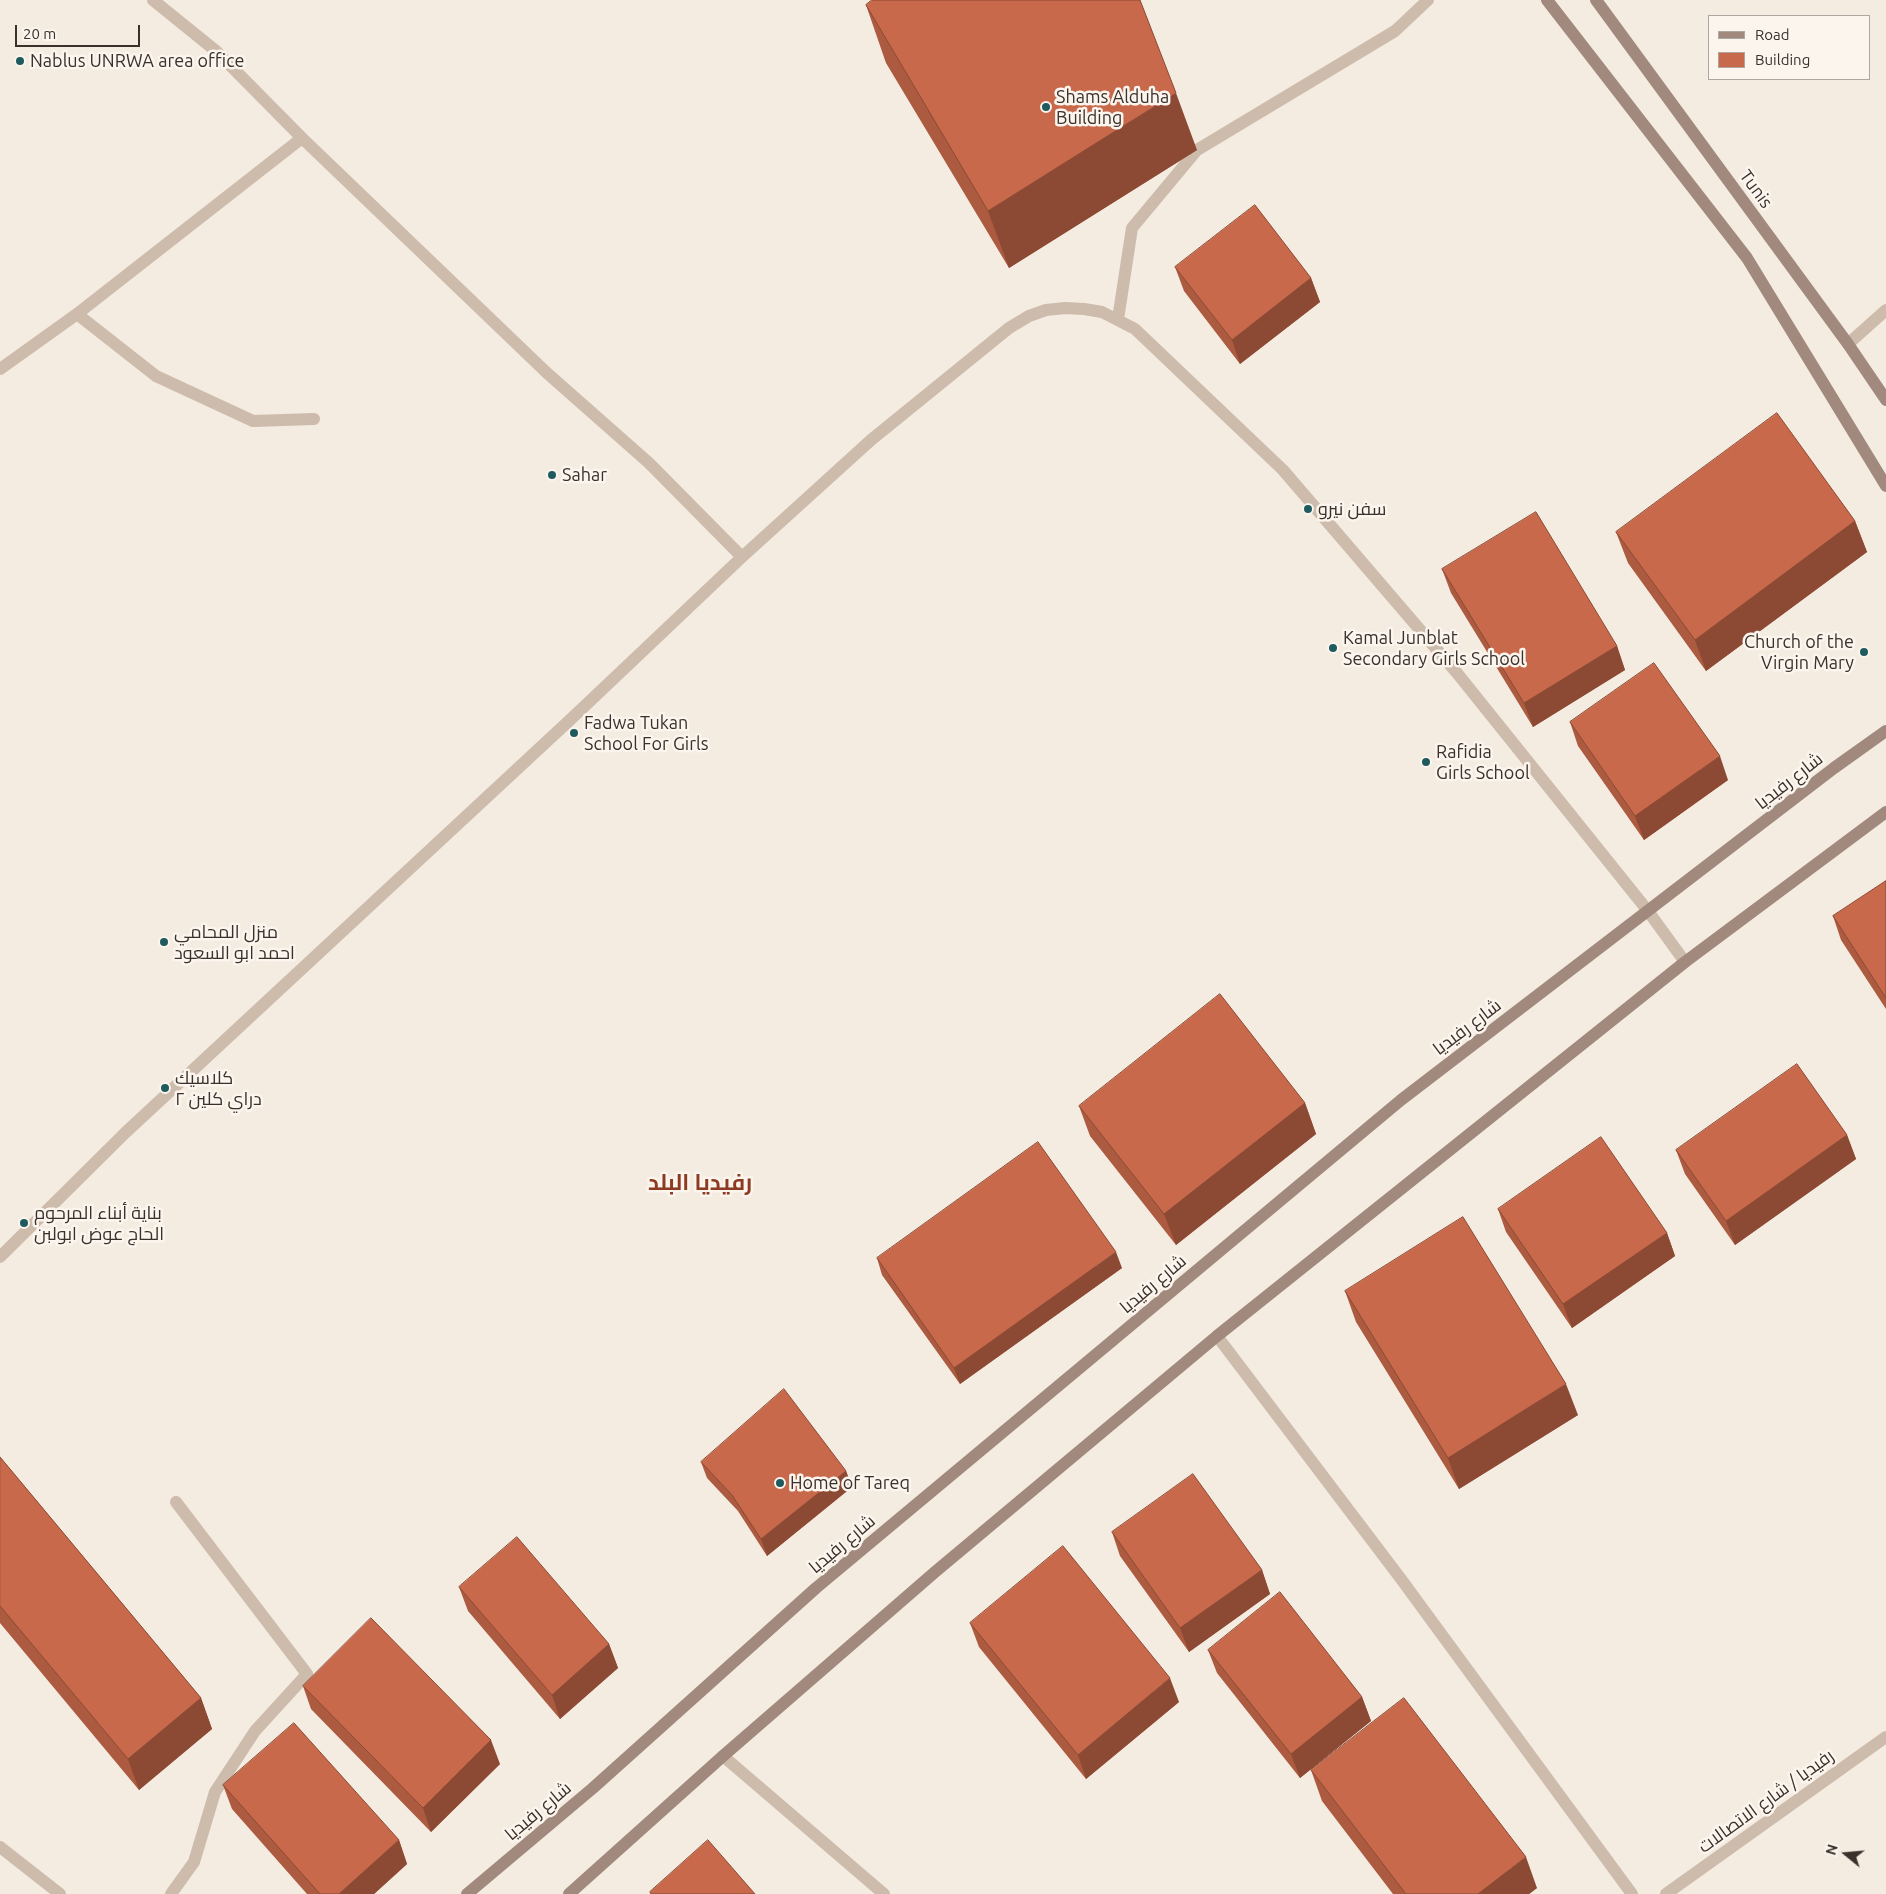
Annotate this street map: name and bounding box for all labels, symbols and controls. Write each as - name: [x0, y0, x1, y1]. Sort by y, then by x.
- scale bar: [18, 15, 142, 47]
- legend: [1708, 15, 1871, 80]
- text: 20 m: [23, 25, 56, 42]
- text: Road: [1755, 26, 1790, 43]
- place label: Nablus UNRWA area office: [30, 50, 244, 72]
- text: Building: [1755, 51, 1810, 68]
- marker: Nablus UNRWA area office: [14, 55, 26, 67]
- place label: Shams Alduha Building: [1056, 86, 1169, 128]
- marker: Shams Alduha Building: [1040, 101, 1052, 113]
- street label: Tunis: [1735, 166, 1777, 212]
- place label: Sahar: [562, 464, 607, 486]
- marker: Sahar: [546, 469, 558, 481]
- place label: سفن نيرو: [1318, 498, 1386, 520]
- marker: سفن نيرو: [1302, 503, 1314, 515]
- place label: Kamal Junblat Secondary Girls School: [1343, 627, 1525, 670]
- place label: Church of the Virgin Mary: [1744, 631, 1854, 674]
- marker: Kamal Junblat Secondary Girls School: [1327, 642, 1339, 654]
- marker: Church of the Virgin Mary: [1858, 646, 1870, 658]
- place label: Fadwa Tukan School For Girls: [584, 712, 709, 754]
- marker: Fadwa Tukan School For Girls: [568, 727, 580, 739]
- place label: Rafidia Girls School: [1436, 741, 1530, 784]
- street label: شارع رفيديا: [1751, 748, 1827, 814]
- marker: Rafidia Girls School: [1420, 756, 1432, 768]
- place label: منزل المحامي احمد ابو السعود: [174, 921, 295, 964]
- marker: منزل المحامي احمد ابو السعود: [158, 936, 170, 948]
- street label: شارع رفيديا: [1429, 994, 1505, 1060]
- place label: كلاسيك دراي كلين ٢: [175, 1067, 262, 1110]
- marker: كلاسيك دراي كلين ٢: [159, 1082, 171, 1094]
- district label: رفيديا البلد: [648, 1170, 752, 1196]
- place label: بناية أبناء المرحوم الحاج عوض ابولبن: [34, 1202, 164, 1244]
- marker: بناية أبناء المرحوم الحاج عوض ابولبن: [18, 1217, 30, 1229]
- street label: شارع رفيديا: [1116, 1250, 1190, 1318]
- place label: Home of Tareq: [790, 1472, 910, 1494]
- marker: Home of Tareq: [774, 1477, 786, 1489]
- street label: شارع رفيديا: [805, 1510, 879, 1578]
- street label: رفيديا / شارع الاتصالات: [1694, 1745, 1838, 1857]
- street label: شارع رفيديا: [501, 1777, 575, 1845]
- north arrow: [1821, 1829, 1871, 1879]
- text: N: [1822, 1842, 1841, 1857]

